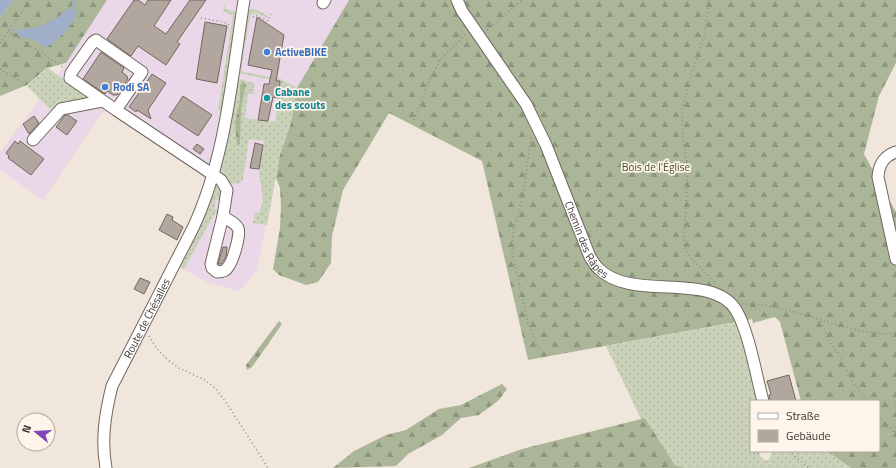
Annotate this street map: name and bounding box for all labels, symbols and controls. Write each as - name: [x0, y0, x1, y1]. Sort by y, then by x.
- place label: ActiveBIKE: [275, 44, 327, 60]
- marker: ActiveBIKE: [262, 47, 272, 57]
- place label: Rodi SA: [113, 79, 150, 95]
- marker: Rodi SA: [100, 82, 110, 92]
- place label: Cabane des scouts: [275, 84, 325, 113]
- marker: Cabane des scouts: [262, 93, 272, 103]
- park label: Bois de l'Église: [622, 159, 691, 175]
- street label: Chemin des Râpes: [561, 199, 612, 282]
- street label: Route de Chésalles: [120, 275, 174, 361]
- legend: [750, 400, 880, 452]
- text: Straße: [786, 406, 820, 425]
- north arrow: [16, 412, 56, 452]
- text: N: [18, 423, 35, 435]
- text: Gebäude: [786, 426, 831, 445]

